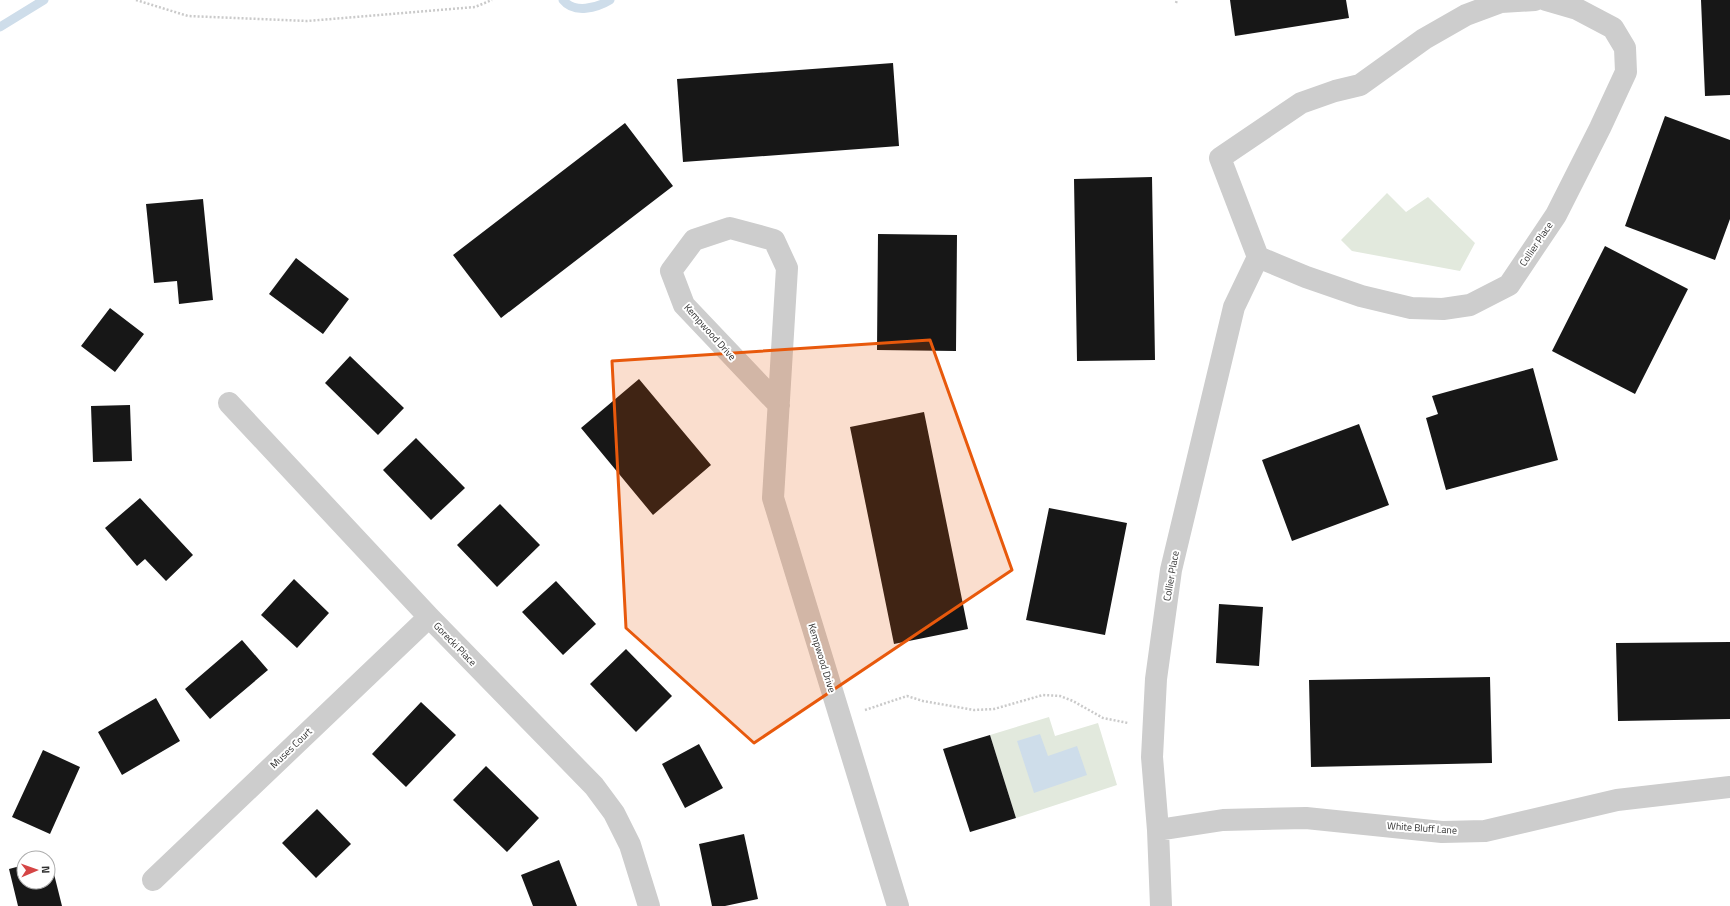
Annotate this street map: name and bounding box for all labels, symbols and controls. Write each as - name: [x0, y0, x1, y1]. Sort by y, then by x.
- street label: Collier Place: [1516, 219, 1556, 269]
- street label: Kempwood Drive: [680, 300, 740, 364]
- street label: Collier Place: [1159, 550, 1183, 602]
- street label: Gorecki Place: [430, 619, 480, 669]
- street label: Kempwood Drive: [804, 622, 840, 694]
- street label: Muses Court: [267, 724, 316, 772]
- street label: White Bluff Lane: [1387, 818, 1457, 838]
- north arrow: [16, 850, 56, 890]
- text: N: [38, 866, 54, 874]

